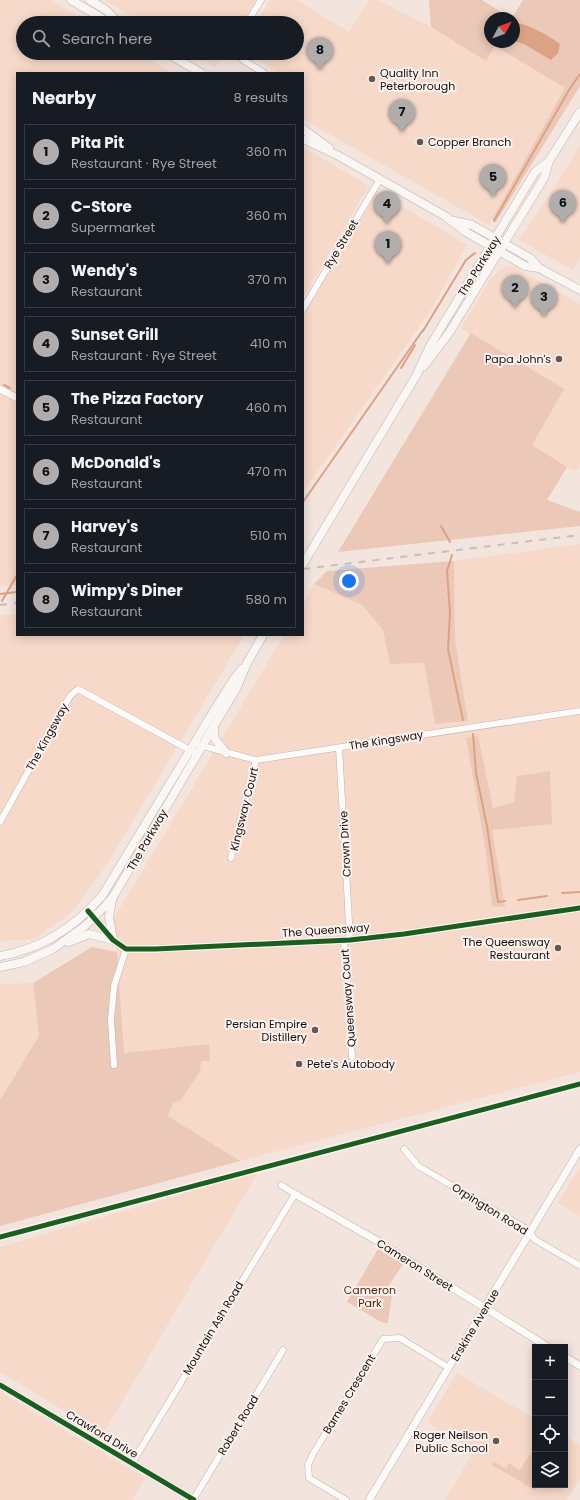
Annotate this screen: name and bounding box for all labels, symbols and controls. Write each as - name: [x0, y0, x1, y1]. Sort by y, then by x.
- north arrow: [484, 12, 520, 48]
- search box: [16, 16, 304, 60]
- icon: search: [30, 27, 52, 49]
- text: Search here: [62, 28, 152, 49]
- pin: 8: [307, 37, 333, 70]
- place label: Quality Inn Peterborough: [380, 65, 455, 94]
- marker: Quality Inn Peterborough: [367, 74, 377, 84]
- text: Nearby: [32, 86, 96, 110]
- text: 8 results: [234, 88, 288, 107]
- pin: 7: [389, 99, 415, 132]
- text: Pita Pit: [71, 132, 124, 153]
- place label: Copper Branch: [428, 134, 511, 150]
- marker: Copper Branch: [415, 137, 425, 147]
- text: 1: [44, 142, 48, 161]
- text: 360 m: [246, 142, 287, 161]
- text: Restaurant · Rye Street: [71, 154, 217, 173]
- pin: 5: [480, 164, 506, 197]
- pin: 6: [550, 190, 576, 223]
- pin: 4: [374, 191, 400, 224]
- text: C-Store: [71, 196, 132, 217]
- text: 2: [42, 206, 50, 225]
- text: 360 m: [246, 206, 287, 225]
- street label: Rye Street: [320, 216, 362, 272]
- text: Supermarket: [71, 218, 155, 237]
- pin: 1: [375, 231, 401, 264]
- street label: The Parkway: [454, 232, 504, 299]
- text: Wendy's: [71, 260, 137, 281]
- text: 3: [42, 270, 50, 289]
- text: 370 m: [247, 270, 287, 289]
- pin: 2: [502, 275, 528, 308]
- text: Restaurant: [71, 282, 142, 301]
- pin: 3: [531, 284, 557, 317]
- text: Sunset Grill: [71, 324, 158, 345]
- text: 4: [42, 334, 50, 353]
- text: 410 m: [250, 334, 287, 353]
- text: Restaurant · Rye Street: [71, 346, 217, 365]
- place label: Papa John's: [485, 351, 551, 367]
- marker: Papa John's: [554, 354, 564, 364]
- text: The Pizza Factory: [71, 388, 203, 409]
- text: 5: [42, 398, 50, 417]
- text: 460 m: [246, 398, 287, 417]
- text: Restaurant: [71, 410, 142, 429]
- text: McDonald's: [71, 452, 161, 473]
- text: 6: [42, 462, 50, 481]
- text: 470 m: [247, 462, 287, 481]
- text: Restaurant: [71, 474, 142, 493]
- text: Harvey's: [71, 516, 138, 537]
- text: 7: [43, 526, 49, 545]
- text: 510 m: [250, 526, 287, 545]
- text: Restaurant: [71, 538, 142, 557]
- your location: [339, 571, 359, 591]
- text: Wimpy's Diner: [71, 580, 183, 601]
- text: 8: [42, 590, 50, 609]
- text: 580 m: [246, 590, 287, 609]
- text: Restaurant: [71, 602, 142, 621]
- street label: The Kingsway: [22, 700, 73, 774]
- street label: The Kingsway: [348, 726, 425, 754]
- street label: Kingsway Court: [226, 765, 262, 853]
- street label: The Parkway: [123, 805, 172, 874]
- street label: Crown Drive: [335, 810, 355, 877]
- street label: The Queensway: [282, 919, 371, 941]
- place label: The Queensway Restaurant: [462, 934, 551, 963]
- marker: The Queensway Restaurant: [553, 943, 563, 953]
- street label: Queensway Court: [337, 948, 359, 1048]
- place label: Persian Empire Distillery: [226, 1016, 308, 1045]
- marker: Persian Empire Distillery: [310, 1025, 320, 1035]
- place label: Pete's Autobody: [307, 1056, 396, 1072]
- marker: Pete's Autobody: [294, 1059, 304, 1069]
- street label: Orpington Road: [449, 1179, 531, 1239]
- street label: Cameron Street: [374, 1235, 456, 1295]
- street label: Mountain Ash Road: [179, 1278, 247, 1378]
- park label: Cameron Park: [344, 1282, 396, 1311]
- street label: Erskine Avenue: [447, 1286, 503, 1364]
- map controls: [532, 1344, 568, 1488]
- button: +: [532, 1344, 568, 1380]
- street label: Barnes Crescent: [319, 1351, 379, 1437]
- button: −: [532, 1380, 568, 1416]
- street label: Robert Road: [214, 1392, 262, 1458]
- street label: Crawford Drive: [63, 1406, 141, 1462]
- button: locate: [532, 1416, 568, 1452]
- place label: Roger Neilson Public School: [413, 1427, 488, 1456]
- marker: Roger Neilson Public School: [491, 1436, 501, 1446]
- button: layers: [532, 1452, 568, 1488]

